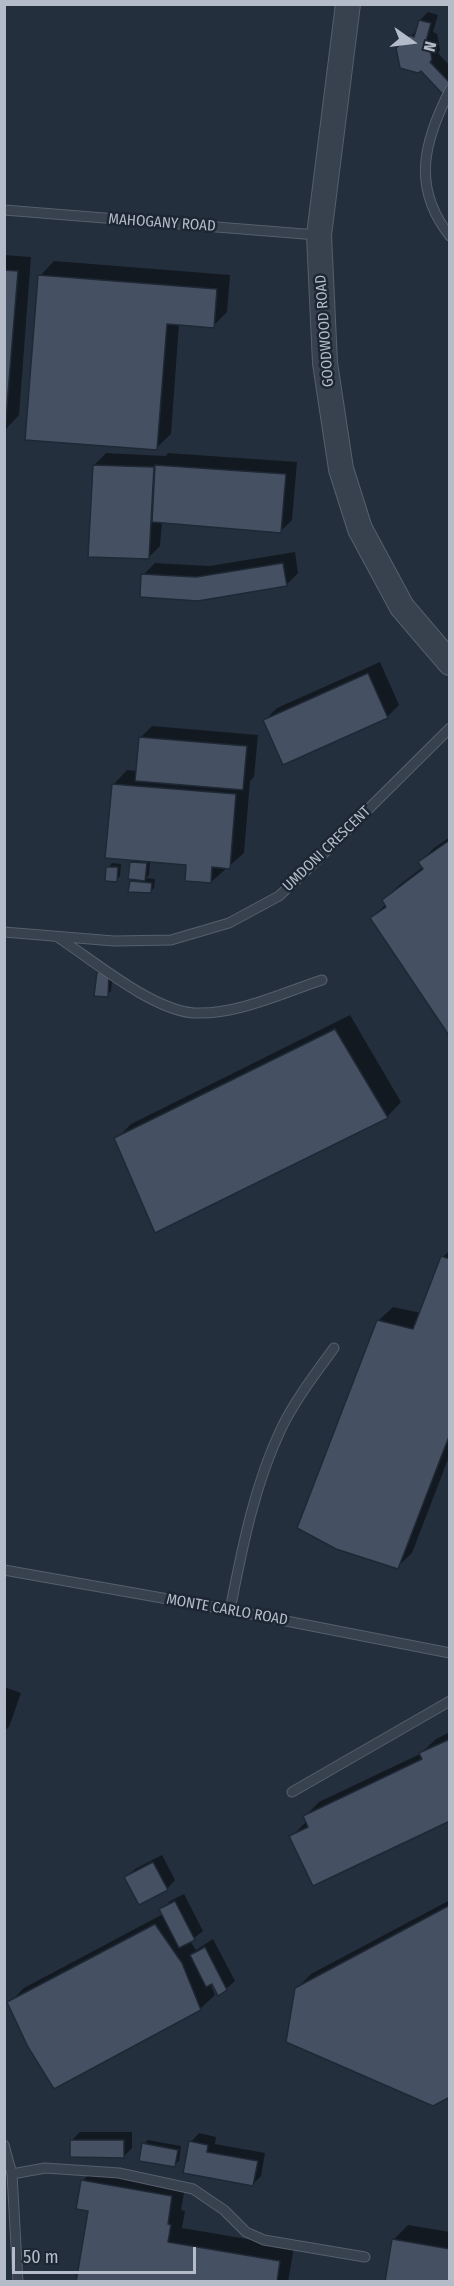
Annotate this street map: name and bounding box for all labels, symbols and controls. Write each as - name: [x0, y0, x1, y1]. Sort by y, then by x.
- north arrow: [382, 12, 442, 72]
- text: N: [420, 40, 440, 53]
- street label: MAHOGANY ROAD: [108, 210, 216, 236]
- street label: GOODWOOD ROAD: [312, 274, 338, 388]
- street label: UMDONI CRESCENT: [279, 803, 375, 895]
- street label: MONTE CARLO ROAD: [165, 1590, 289, 1630]
- scale bar: [15, 2235, 200, 2273]
- text: 50 m: [23, 2246, 59, 2268]

